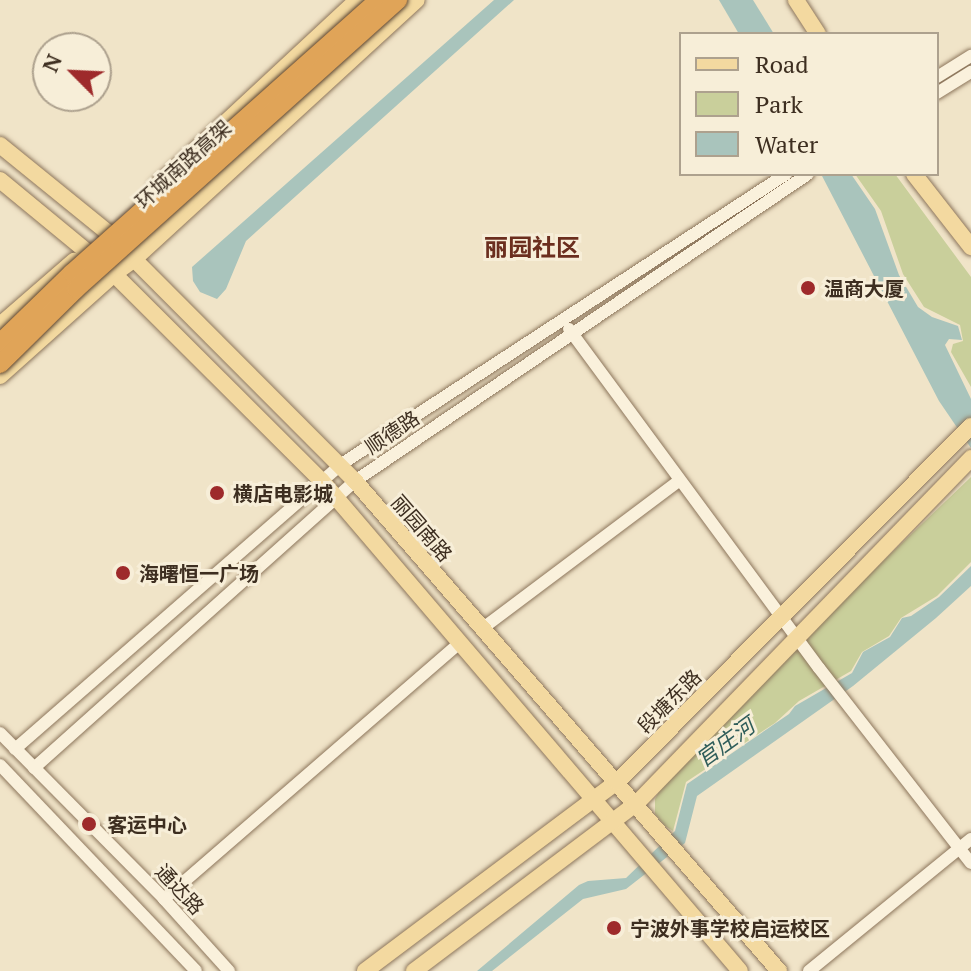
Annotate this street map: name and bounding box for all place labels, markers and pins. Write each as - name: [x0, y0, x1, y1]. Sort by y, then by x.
- place label: 温商大厦: [824, 276, 904, 300]
- marker: 温商大厦: [799, 279, 817, 297]
- place label: 横店电影城: [233, 481, 333, 505]
- marker: 横店电影城: [208, 484, 226, 502]
- place label: 海曙恒一广场: [139, 561, 259, 585]
- marker: 海曙恒一广场: [114, 564, 132, 582]
- place label: 客运中心: [107, 812, 187, 836]
- marker: 客运中心: [78, 813, 100, 835]
- place label: 宁波外事学校启运校区: [630, 916, 830, 940]
- marker: 宁波外事学校启运校区: [605, 919, 623, 937]

